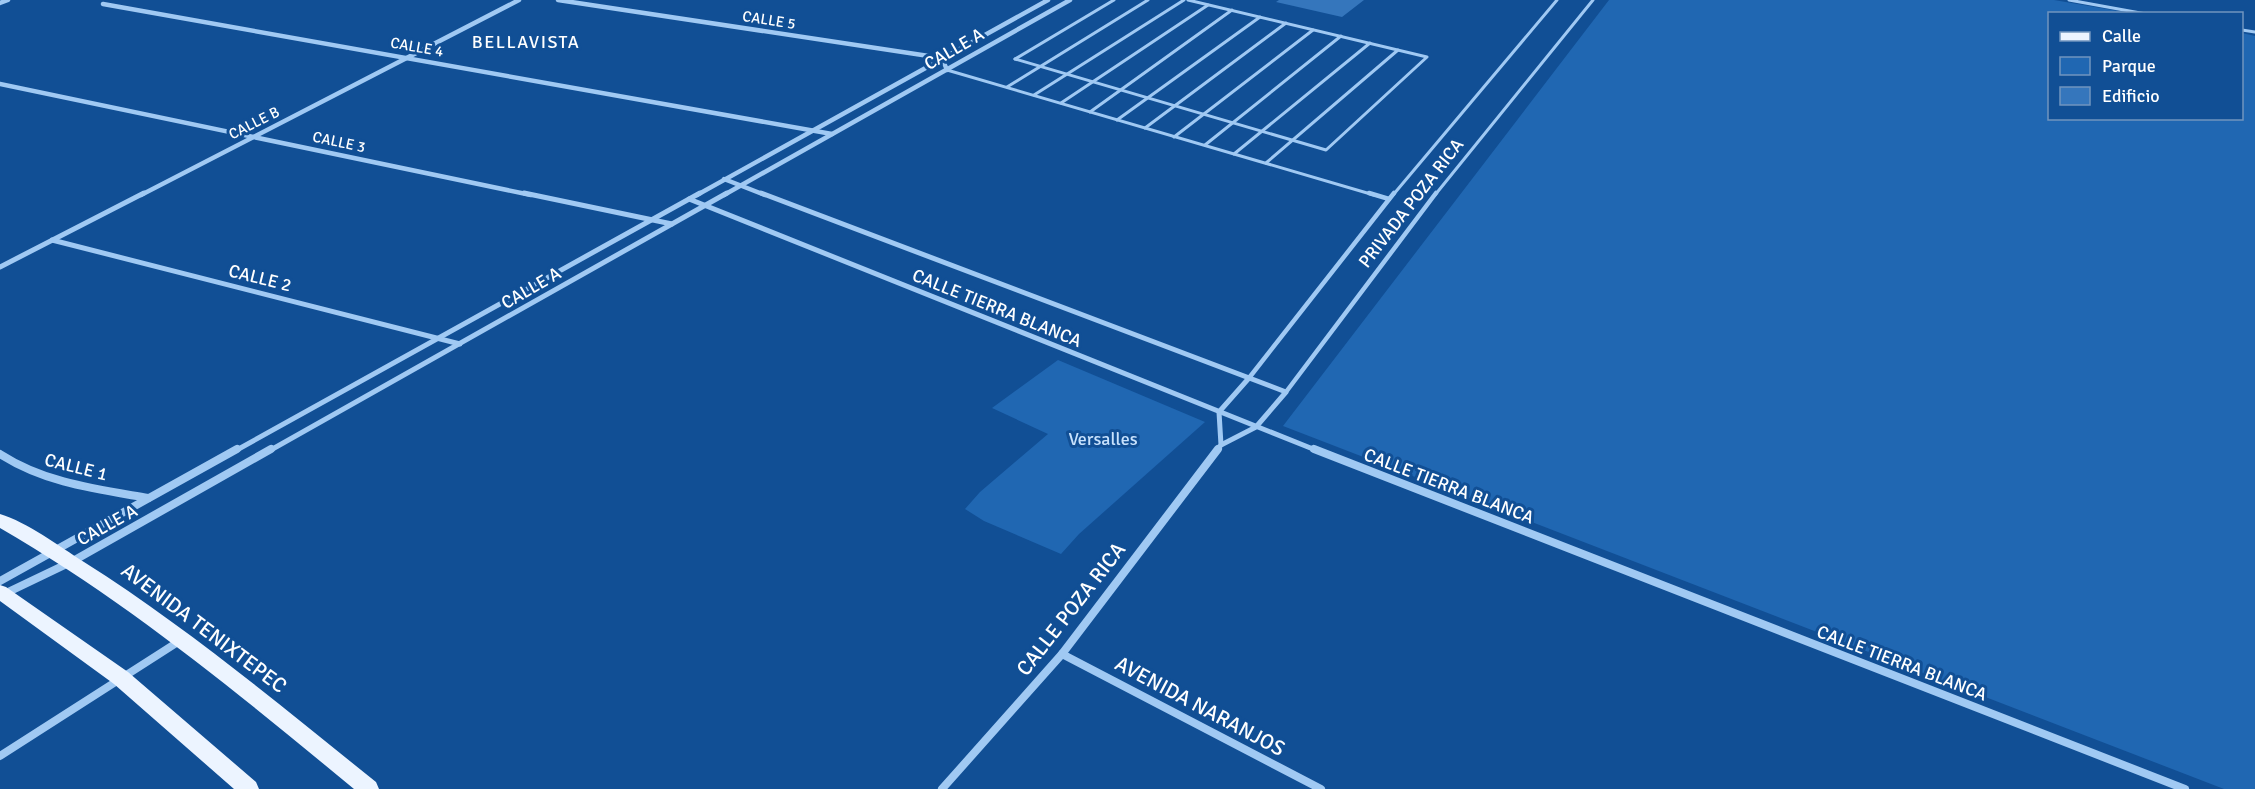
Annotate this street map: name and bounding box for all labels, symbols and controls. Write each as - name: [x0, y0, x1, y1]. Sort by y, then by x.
- street label: CALLE 5: [741, 7, 797, 33]
- legend: [2048, 12, 2243, 120]
- street label: CALLE A: [920, 23, 988, 75]
- text: Calle: [2102, 25, 2141, 47]
- district label: BELLAVISTA: [472, 31, 580, 53]
- street label: CALLE 4: [389, 33, 445, 61]
- text: Parque: [2102, 55, 2156, 77]
- text: Edificio: [2102, 85, 2160, 107]
- street label: CALLE B: [226, 103, 282, 143]
- street label: CALLE 3: [311, 128, 367, 156]
- street label: PRIVADA POZA RICA: [1354, 134, 1468, 272]
- street label: CALLE 2: [226, 260, 294, 296]
- street label: CALLE A: [497, 262, 565, 314]
- street label: CALLE TIERRA BLANCA: [909, 264, 1085, 352]
- park label: Versalles: [1068, 428, 1138, 450]
- street label: CALLE TIERRA BLANCA: [1361, 443, 1537, 529]
- street label: CALLE 1: [42, 449, 110, 485]
- street label: CALLE A: [73, 500, 141, 550]
- street label: CALLE POZA RICA: [1011, 537, 1131, 681]
- street label: AVENIDA TENIXTEPEC: [116, 557, 292, 699]
- street label: CALLE TIERRA BLANCA: [1814, 620, 1990, 706]
- street label: AVENIDA NARANJOS: [1111, 650, 1289, 762]

